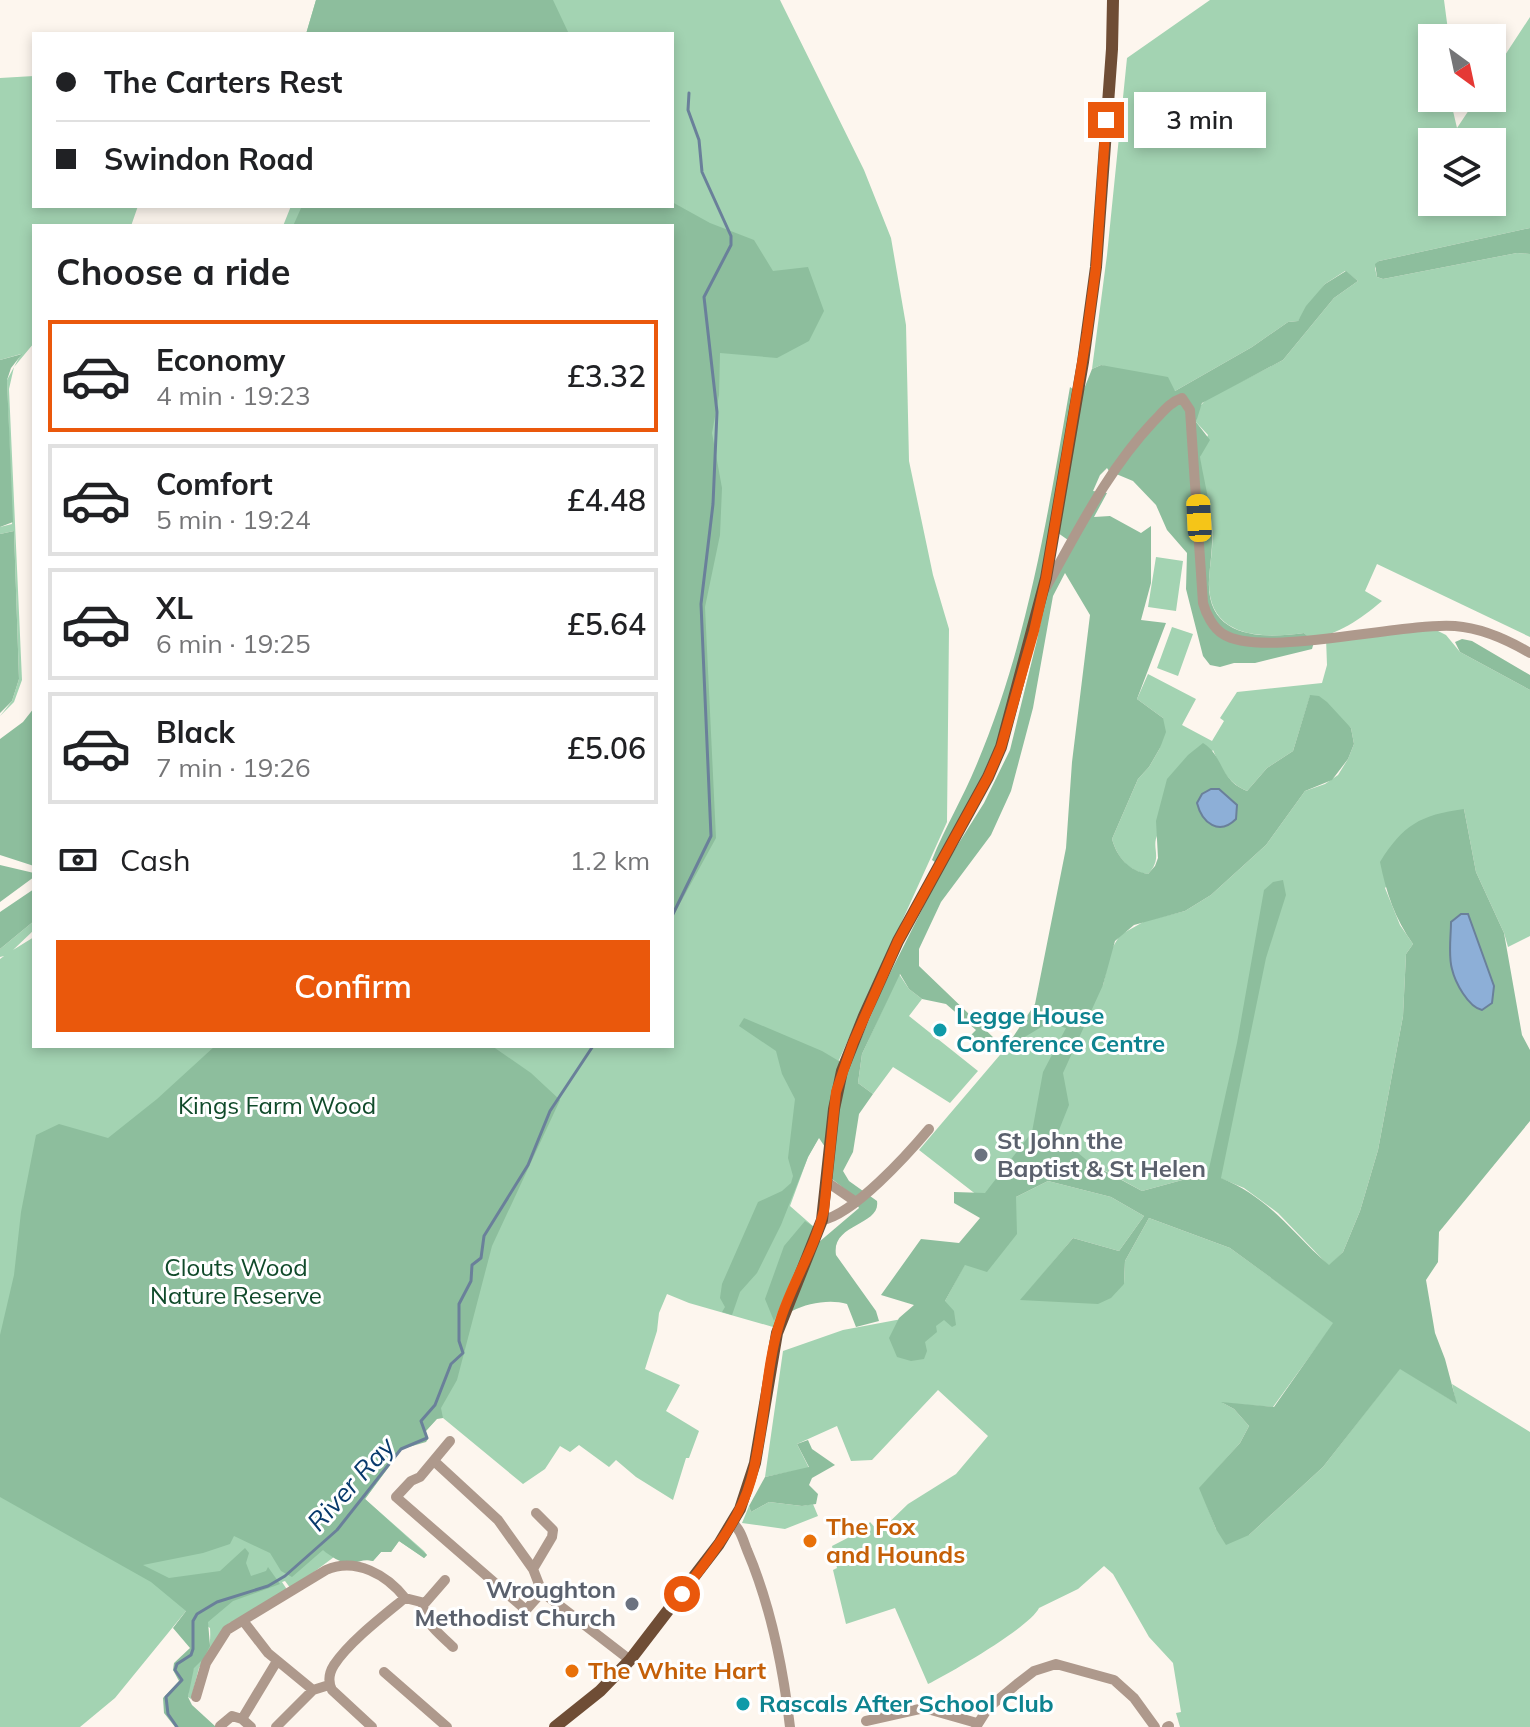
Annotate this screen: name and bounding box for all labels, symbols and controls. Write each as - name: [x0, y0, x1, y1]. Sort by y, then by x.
- north arrow: [1418, 24, 1506, 112]
- map controls: [1418, 24, 1506, 216]
- text: The Carters Rest: [104, 63, 342, 101]
- callout: 3 min: [1134, 92, 1266, 148]
- route end: [1088, 102, 1124, 138]
- text: 3 min: [1166, 103, 1234, 136]
- button: layers: [1418, 128, 1506, 216]
- text: Swindon Road: [104, 140, 314, 178]
- text: Choose a ride: [56, 249, 290, 294]
- icon: car: [60, 340, 132, 412]
- text: Economy: [156, 341, 285, 379]
- text: £3.32: [567, 357, 646, 395]
- text: 4 min · 19:23: [156, 379, 311, 412]
- icon: car: [60, 464, 132, 536]
- text: Comfort: [156, 465, 273, 503]
- text: £4.48: [567, 481, 646, 519]
- car: [1186, 493, 1212, 543]
- text: 5 min · 19:24: [156, 503, 311, 536]
- icon: car: [60, 588, 132, 660]
- text: XL: [156, 589, 193, 627]
- text: £5.64: [567, 605, 646, 643]
- text: 6 min · 19:25: [156, 627, 311, 660]
- icon: car: [60, 712, 132, 784]
- text: Black: [156, 713, 235, 751]
- text: £5.06: [567, 729, 646, 767]
- text: 7 min · 19:26: [156, 751, 311, 784]
- icon: cash: [56, 838, 100, 882]
- text: Cash: [120, 841, 191, 879]
- text: 1.2 km: [570, 844, 650, 877]
- button: Confirm: [56, 940, 650, 1032]
- place label: Legge House Conference Centre: [956, 1000, 1165, 1058]
- marker: Legge House Conference Centre: [931, 1021, 949, 1039]
- park label: Kings Farm Wood: [178, 1090, 376, 1120]
- place label: St John the Baptist & St Helen: [997, 1125, 1206, 1183]
- marker: St John the Baptist & St Helen: [972, 1146, 990, 1164]
- park label: Clouts Wood Nature Reserve: [150, 1252, 322, 1310]
- water label: River Ray: [300, 1429, 402, 1538]
- place label: The Fox and Hounds: [826, 1511, 965, 1569]
- marker: The Fox and Hounds: [801, 1532, 819, 1550]
- place label: Wroughton Methodist Church: [414, 1574, 616, 1632]
- route start: [664, 1576, 700, 1612]
- marker: Wroughton Methodist Church: [623, 1595, 641, 1613]
- place label: The White Hart: [588, 1655, 766, 1685]
- marker: The White Hart: [563, 1662, 581, 1680]
- place label: Rascals After School Club: [759, 1688, 1054, 1718]
- marker: Rascals After School Club: [734, 1695, 752, 1713]

